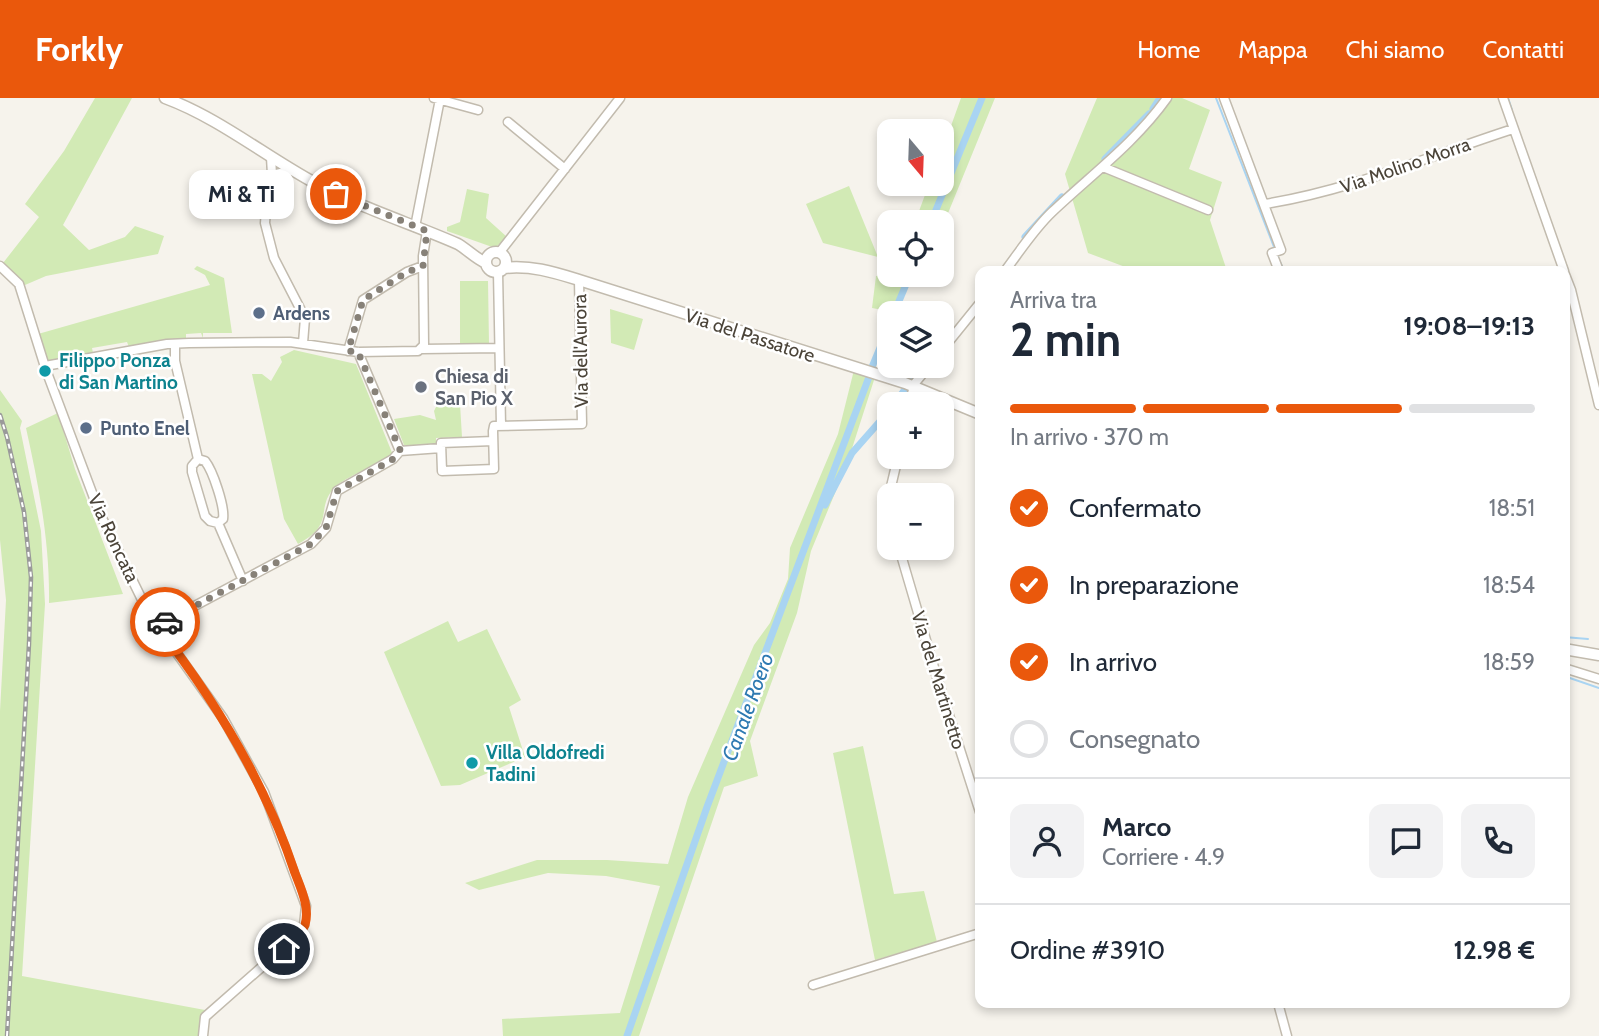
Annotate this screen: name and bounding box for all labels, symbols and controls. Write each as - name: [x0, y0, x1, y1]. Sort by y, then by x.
- text: Forkly: [35, 29, 123, 69]
- text: Home: [1137, 35, 1200, 64]
- text: Mappa: [1238, 35, 1307, 64]
- text: Chi siamo: [1345, 35, 1444, 64]
- text: Contatti: [1482, 35, 1564, 64]
- north arrow: [877, 119, 954, 196]
- map controls: [877, 119, 954, 560]
- street label: Via Molino Morra: [1337, 132, 1473, 198]
- pin: [306, 164, 366, 224]
- callout: Mi & Ti: [189, 170, 294, 218]
- icon: bag: [317, 175, 355, 213]
- text: Mi & Ti: [208, 180, 275, 208]
- button: locate: [877, 210, 954, 287]
- text: Arriva tra: [1010, 286, 1097, 314]
- street label: Via dell'Aurora: [568, 294, 593, 408]
- button: layers: [877, 301, 954, 378]
- place label: Ardens: [273, 302, 330, 325]
- street label: Via del Passatore: [682, 304, 818, 367]
- marker: Ardens: [251, 305, 267, 321]
- text: 19:08–19:13: [1403, 310, 1535, 342]
- text: 2 min: [1010, 312, 1121, 368]
- place label: Filippo Ponza di San Martino: [59, 349, 178, 394]
- marker: Filippo Ponza di San Martino: [37, 363, 53, 379]
- place label: Chiesa di San Pio X: [435, 365, 513, 410]
- marker: Chiesa di San Pio X: [413, 379, 429, 395]
- button: +: [877, 392, 954, 469]
- place label: Punto Enel: [100, 417, 190, 440]
- marker: Punto Enel: [78, 420, 94, 436]
- text: In arrivo · 370 m: [1010, 423, 1169, 451]
- button: −: [877, 483, 954, 560]
- icon: check: [1010, 489, 1048, 527]
- street label: Via Roncata: [83, 490, 144, 586]
- text: Confermato: [1069, 492, 1201, 524]
- text: 18:51: [1489, 494, 1535, 522]
- icon: check: [1010, 566, 1048, 604]
- text: In preparazione: [1069, 569, 1239, 601]
- text: 18:54: [1483, 571, 1535, 599]
- courier: [130, 587, 200, 657]
- icon: car: [146, 603, 184, 641]
- street label: Via del Martinetto: [907, 608, 970, 752]
- icon: check: [1010, 643, 1048, 681]
- text: In arrivo: [1069, 646, 1157, 678]
- text: 18:59: [1483, 648, 1535, 676]
- water label: Canale Roero: [716, 649, 779, 764]
- text: Consegnato: [1069, 723, 1200, 755]
- place label: Villa Oldofredi Tadini: [486, 741, 604, 786]
- marker: Villa Oldofredi Tadini: [464, 755, 480, 771]
- button: person: [1010, 804, 1084, 878]
- button: chat: [1369, 804, 1443, 878]
- button: phone: [1461, 804, 1535, 878]
- text: Marco: [1102, 811, 1171, 843]
- text: Corriere · 4.9: [1102, 843, 1225, 871]
- pin: [254, 919, 314, 979]
- icon: home: [265, 930, 303, 968]
- text: Ordine #3910: [1010, 934, 1165, 966]
- text: 12.98 €: [1453, 934, 1535, 966]

